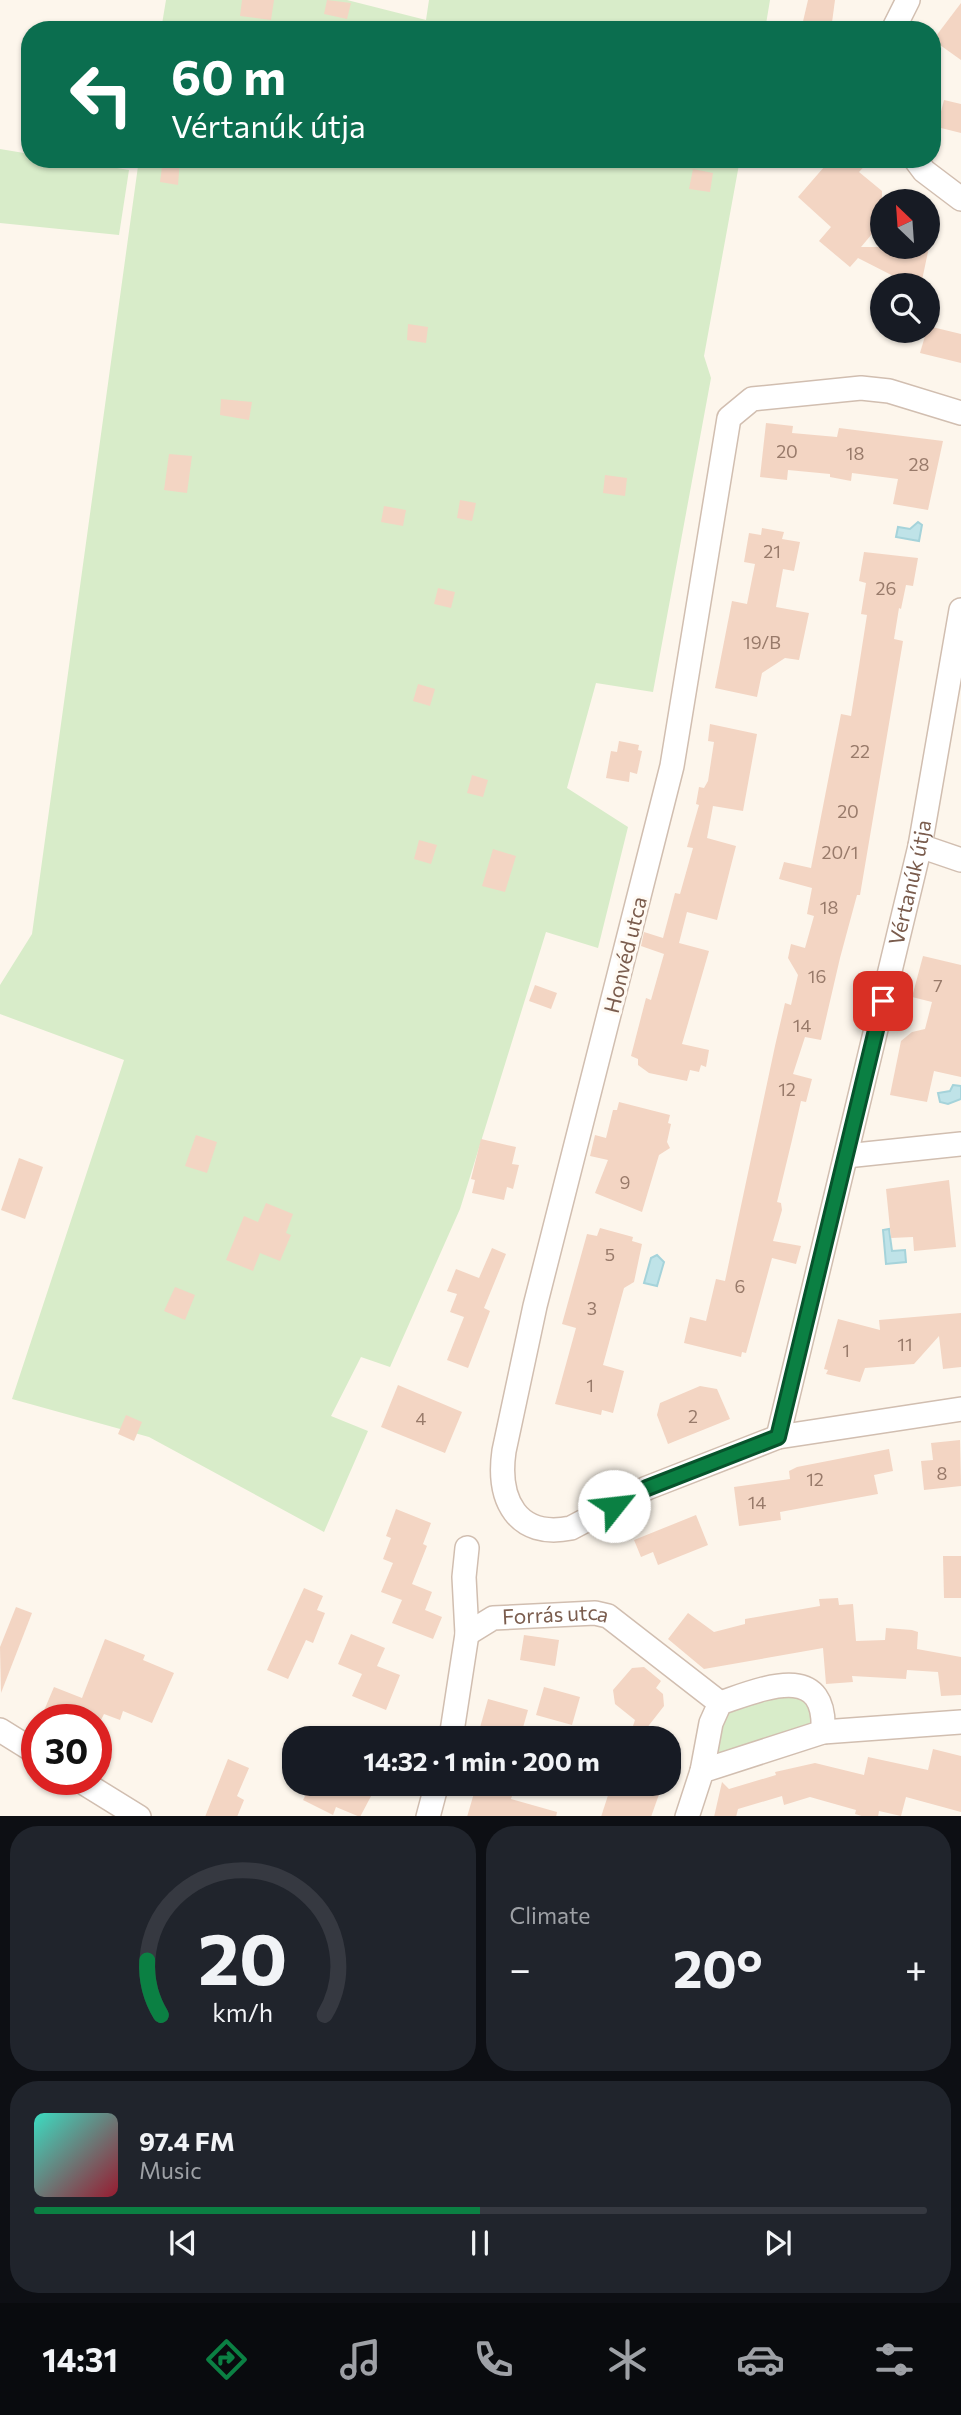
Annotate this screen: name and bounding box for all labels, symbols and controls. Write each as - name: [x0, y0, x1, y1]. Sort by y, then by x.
- text: 60 m: [171, 45, 286, 105]
- icon: left: [56, 49, 147, 140]
- text: Vértanúk útja: [171, 105, 366, 145]
- north arrow: [870, 189, 940, 259]
- map controls: [870, 189, 940, 343]
- button: search: [870, 273, 940, 343]
- house number: 20: [776, 440, 798, 462]
- house number: 18: [846, 442, 864, 464]
- house number: 28: [909, 453, 930, 475]
- house number: 21: [763, 540, 781, 562]
- house number: 26: [876, 577, 896, 599]
- house number: 19/B: [743, 631, 781, 653]
- house number: 22: [850, 740, 870, 762]
- house number: 20: [837, 800, 859, 822]
- street label: Vértanúk útja: [883, 818, 935, 948]
- house number: 20/1: [821, 841, 859, 863]
- street label: Honvéd utca: [598, 894, 651, 1016]
- house number: 18: [820, 896, 838, 918]
- house number: 16: [808, 965, 826, 987]
- pin: [853, 971, 913, 1031]
- house number: 7: [933, 974, 943, 996]
- icon: arrive: [864, 982, 902, 1020]
- house number: 14: [793, 1014, 811, 1036]
- house number: 12: [778, 1078, 796, 1100]
- house number: 9: [620, 1171, 630, 1193]
- house number: 5: [605, 1243, 615, 1265]
- house number: 6: [735, 1275, 745, 1297]
- house number: 3: [587, 1297, 597, 1319]
- house number: 11: [897, 1333, 913, 1355]
- house number: 1: [842, 1339, 850, 1361]
- house number: 1: [586, 1374, 594, 1396]
- house number: 2: [688, 1405, 698, 1427]
- house number: 4: [416, 1407, 427, 1429]
- house number: 8: [937, 1462, 948, 1484]
- house number: 12: [806, 1468, 824, 1490]
- position arrow: [577, 1469, 651, 1543]
- house number: 14: [748, 1491, 766, 1513]
- street label: Forrás utca: [501, 1599, 612, 1629]
- speed limit sign: 30: [21, 1704, 112, 1795]
- text: 14:32 · 1 min · 200 m: [363, 1745, 600, 1776]
- text: Climate: [510, 1901, 591, 1929]
- text: 20: [198, 1911, 287, 2000]
- text: 20°: [673, 1935, 763, 1999]
- text: −: [510, 1944, 531, 1991]
- text: +: [905, 1944, 927, 1991]
- text: km/h: [212, 1996, 273, 2026]
- text: 97.4 FM: [139, 2125, 235, 2156]
- text: Music: [139, 2156, 202, 2184]
- icon: previous: [164, 2224, 202, 2262]
- icon: pause: [461, 2224, 499, 2262]
- icon: next: [759, 2224, 797, 2262]
- icon: directions: [202, 2335, 251, 2384]
- icon: music: [336, 2335, 385, 2384]
- icon: phone: [469, 2335, 518, 2384]
- icon: climate: [603, 2335, 652, 2384]
- icon: car: [736, 2335, 785, 2384]
- icon: filters: [870, 2335, 919, 2384]
- text: 14:31: [42, 2339, 118, 2379]

